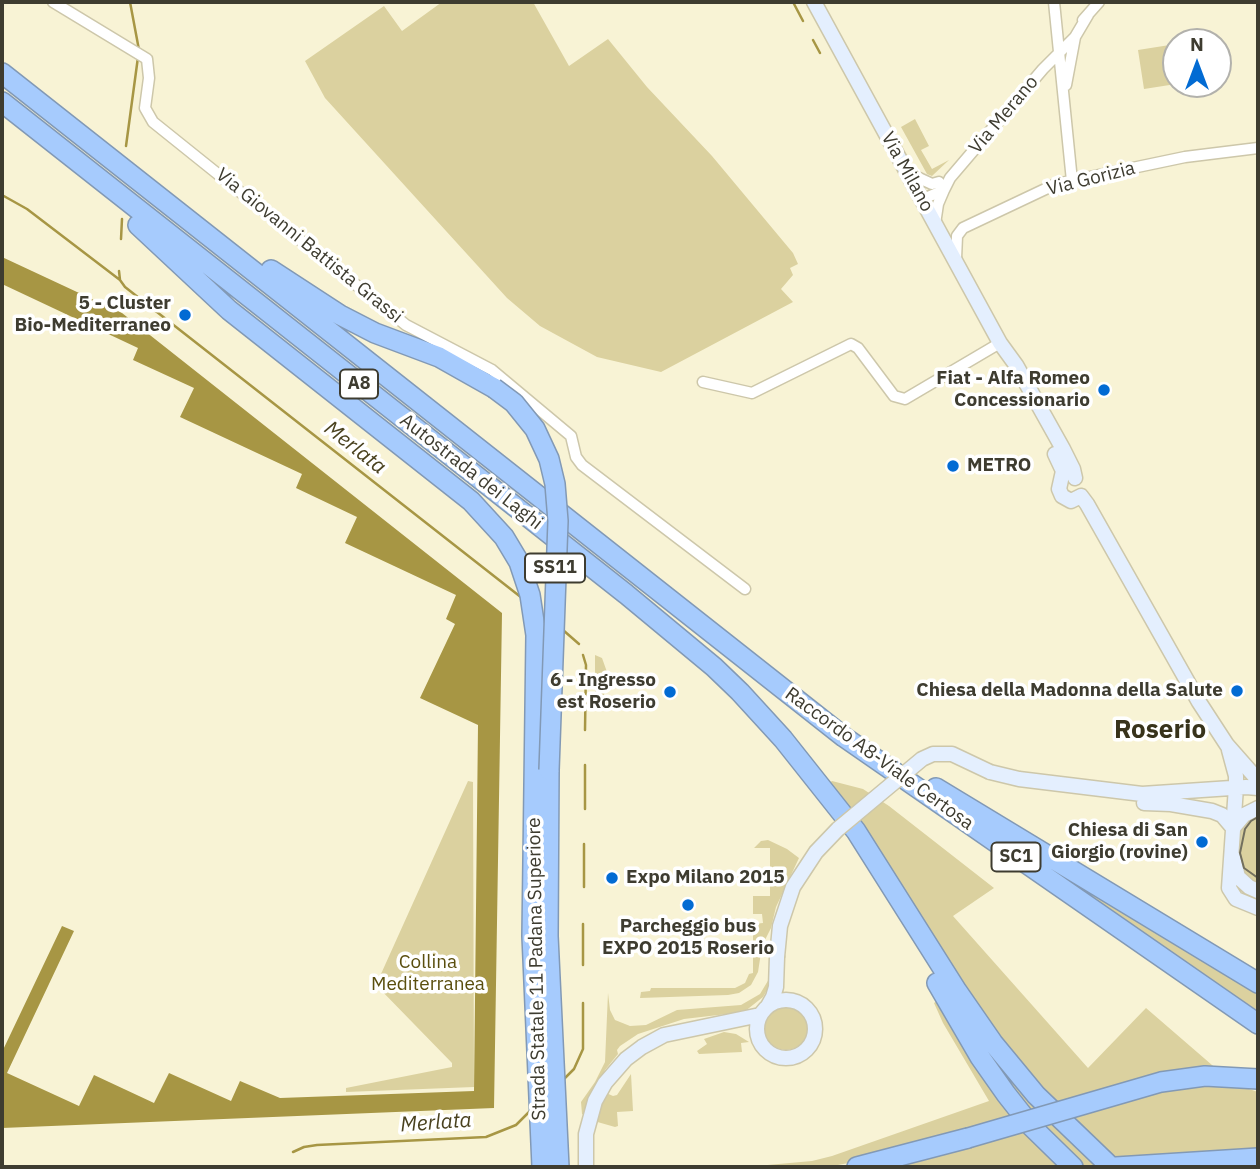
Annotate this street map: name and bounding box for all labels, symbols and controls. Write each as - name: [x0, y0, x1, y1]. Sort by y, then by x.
- north arrow: [1162, 28, 1232, 98]
- text: N: [1190, 32, 1204, 56]
- street label: Via Merano: [965, 71, 1043, 159]
- street label: Via Milano: [876, 128, 938, 216]
- street label: Via Gorizia: [1044, 157, 1138, 201]
- street label: Via Giovanni Battista Grassi: [211, 164, 407, 328]
- place label: 5 - Cluster Bio-Mediterraneo: [15, 293, 171, 337]
- marker: 5 - Cluster Bio-Mediterraneo: [177, 307, 193, 323]
- place label: Fiat - Alfa Romeo Concessionario: [936, 368, 1090, 412]
- road number: A8: [340, 370, 378, 398]
- marker: Fiat - Alfa Romeo Concessionario: [1096, 382, 1112, 398]
- street label: Autostrada dei Laghi: [395, 409, 547, 535]
- water label: Merlata: [319, 416, 391, 480]
- place label: METRO: [967, 455, 1031, 477]
- marker: METRO: [945, 458, 961, 474]
- road number: SS11: [525, 554, 585, 582]
- place label: 6 - Ingresso est Roserio: [550, 670, 656, 714]
- place label: Chiesa della Madonna della Salute: [916, 680, 1223, 702]
- street label: Raccordo A8-Viale Certosa: [780, 683, 978, 835]
- marker: Chiesa della Madonna della Salute: [1229, 683, 1245, 699]
- marker: 6 - Ingresso est Roserio: [662, 684, 678, 700]
- district label: Roserio: [1114, 714, 1206, 746]
- street label: Strada Statale 11 Padana Superiore: [523, 817, 551, 1121]
- place label: Chiesa di San Giorgio (rovine): [1051, 820, 1188, 864]
- marker: Chiesa di San Giorgio (rovine): [1194, 834, 1210, 850]
- road number: SC1: [992, 842, 1040, 872]
- place label: Expo Milano 2015: [626, 867, 785, 889]
- marker: Expo Milano 2015: [604, 870, 620, 886]
- marker: Parcheggio bus EXPO 2015 Roserio: [680, 897, 696, 913]
- place label: Parcheggio bus EXPO 2015 Roserio: [602, 916, 774, 960]
- park label: Collina Mediterranea: [371, 952, 485, 996]
- water label: Merlata: [399, 1108, 473, 1138]

